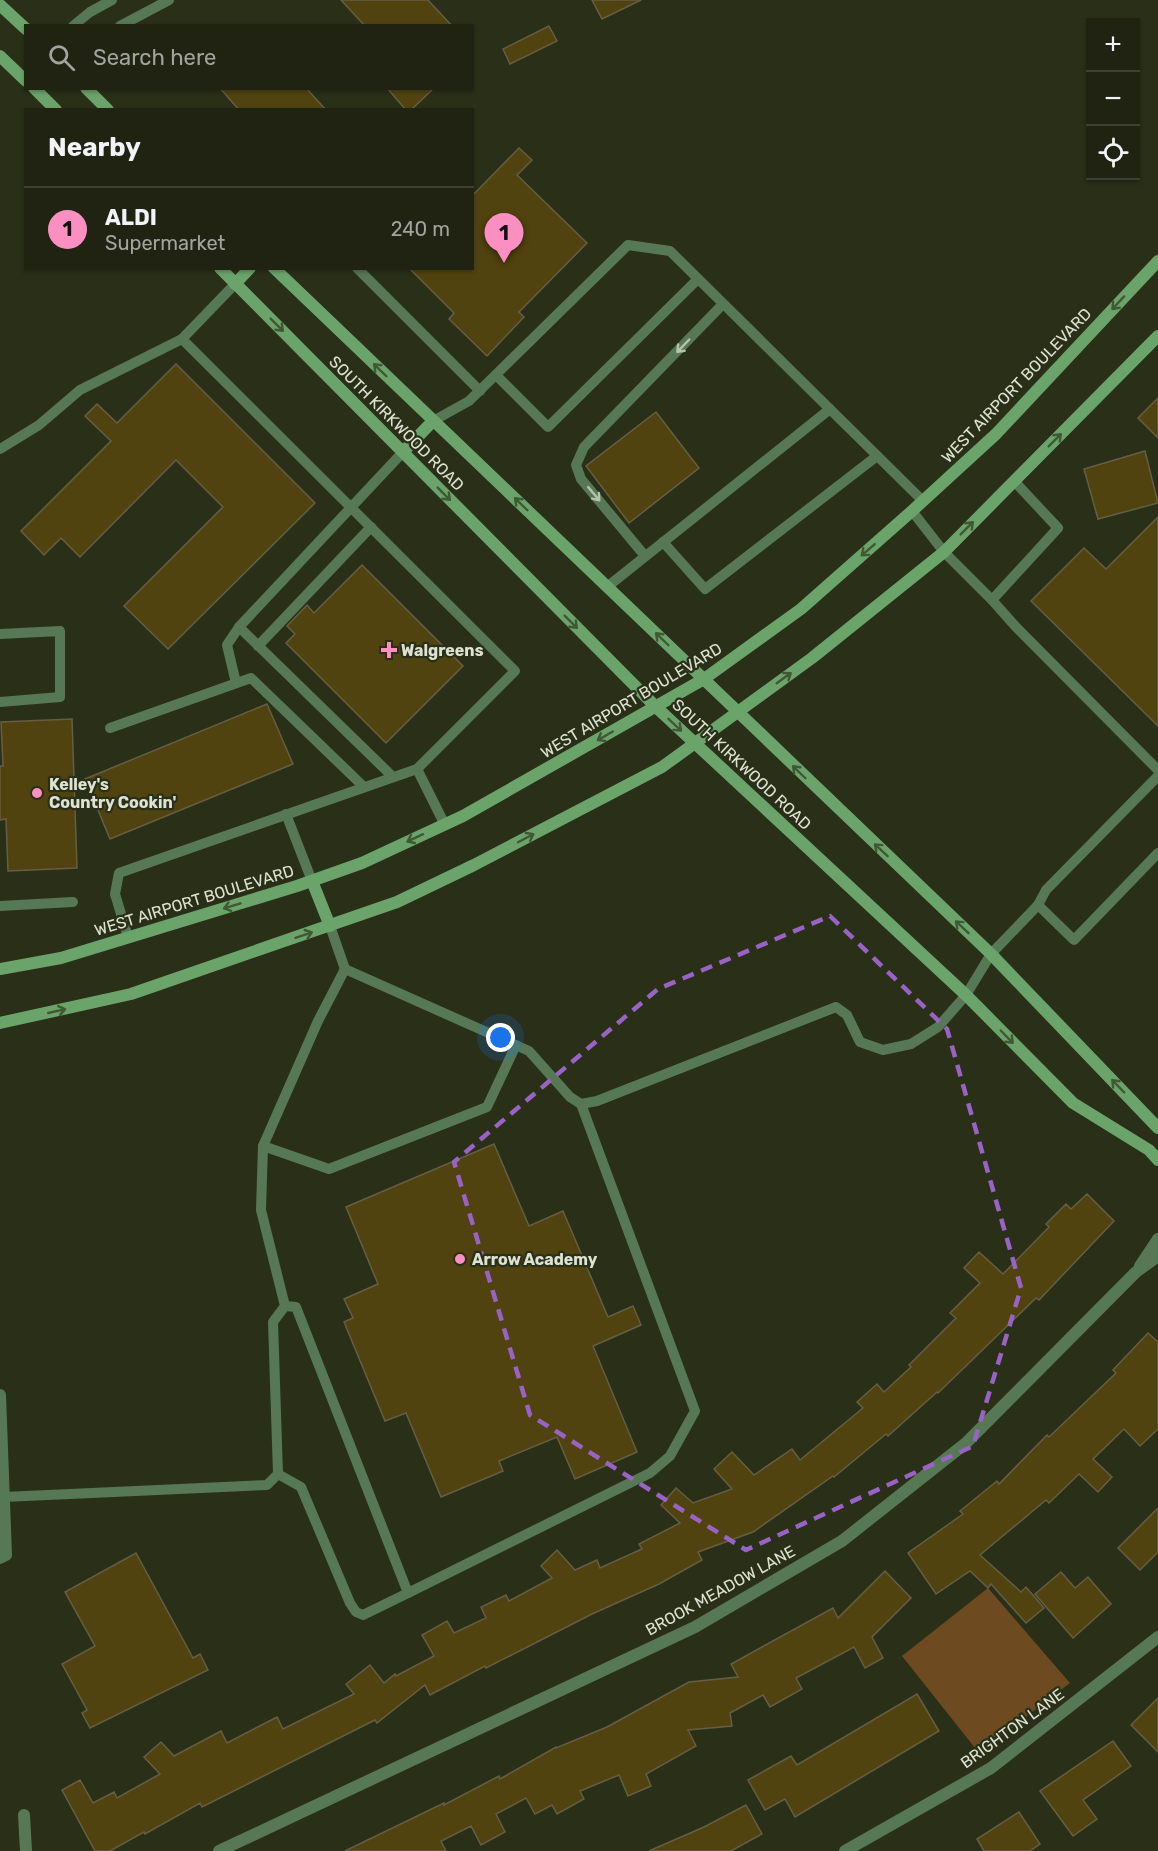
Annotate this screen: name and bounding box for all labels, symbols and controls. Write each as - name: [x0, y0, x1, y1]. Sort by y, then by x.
- map controls: [1086, 18, 1140, 180]
- button: +: [1086, 18, 1140, 72]
- search box: [24, 24, 474, 90]
- icon: search: [45, 41, 78, 74]
- text: Search here: [93, 44, 216, 71]
- button: −: [1086, 72, 1140, 126]
- button: locate: [1086, 126, 1140, 180]
- text: Nearby: [48, 132, 141, 163]
- text: ALDI: [105, 204, 157, 231]
- pin: 1: [484, 214, 524, 263]
- text: 1: [63, 217, 72, 241]
- text: 240 m: [391, 217, 450, 241]
- text: Supermarket: [105, 231, 225, 255]
- one-way arrow: [1111, 296, 1125, 311]
- street label: WEST AIRPORT BOULEVARD: [937, 304, 1095, 467]
- one-way arrow: [269, 318, 284, 333]
- one-way arrow: [675, 339, 690, 354]
- street label: SOUTH KIRKWOOD ROAD: [325, 352, 468, 495]
- one-way arrow: [372, 362, 387, 377]
- one-way arrow: [1047, 432, 1062, 447]
- one-way arrow: [437, 486, 451, 501]
- one-way arrow: [587, 486, 600, 502]
- one-way arrow: [513, 497, 528, 512]
- one-way arrow: [960, 521, 975, 535]
- one-way arrow: [861, 543, 876, 557]
- one-way arrow: [564, 615, 579, 630]
- one-way arrow: [654, 632, 669, 646]
- street label: WEST AIRPORT BOULEVARD: [537, 639, 725, 762]
- place label: Walgreens: [401, 641, 484, 660]
- marker: Walgreens: [382, 643, 396, 657]
- one-way arrow: [776, 672, 792, 684]
- street label: SOUTH KIRKWOOD ROAD: [668, 695, 815, 834]
- one-way arrow: [667, 717, 682, 732]
- one-way arrow: [597, 731, 614, 743]
- one-way arrow: [792, 765, 807, 779]
- place label: Kelley's Country Cookin': [49, 775, 176, 812]
- marker: Kelley's Country Cookin': [30, 786, 44, 800]
- one-way arrow: [517, 832, 534, 844]
- one-way arrow: [406, 833, 424, 845]
- one-way arrow: [874, 843, 889, 857]
- street label: WEST AIRPORT BOULEVARD: [92, 861, 296, 940]
- one-way arrow: [223, 901, 242, 912]
- one-way arrow: [955, 920, 970, 934]
- one-way arrow: [294, 929, 313, 940]
- one-way arrow: [47, 1005, 66, 1016]
- your location: [486, 1023, 515, 1052]
- one-way arrow: [1000, 1030, 1014, 1045]
- one-way arrow: [1110, 1079, 1125, 1094]
- place label: Arrow Academy: [472, 1250, 598, 1269]
- marker: Arrow Academy: [453, 1252, 467, 1266]
- street label: BROOK MEADOW LANE: [642, 1541, 798, 1639]
- street label: BRIGHTON LANE: [957, 1684, 1068, 1772]

